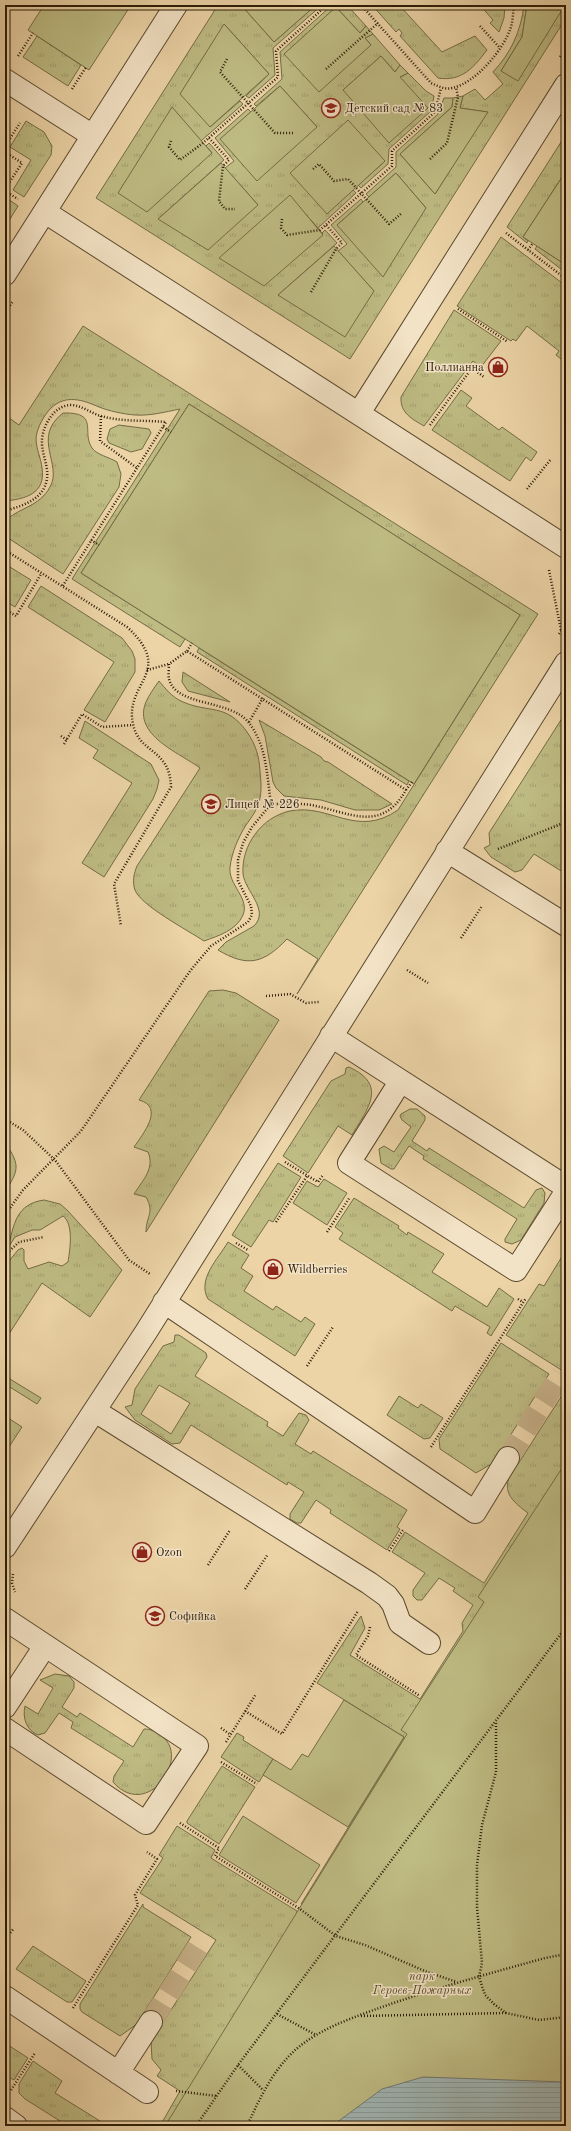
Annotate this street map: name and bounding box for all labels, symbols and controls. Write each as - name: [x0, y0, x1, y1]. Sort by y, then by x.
- school or university icon: Детский сад № 83: [320, 97, 342, 119]
- place label: Детский сад № 83: [345, 103, 443, 115]
- shop icon: Поллианна: [487, 356, 509, 378]
- place label: Поллианна: [425, 362, 484, 374]
- school or university icon: Лицей № 226: [200, 793, 222, 815]
- place label: Лицей № 226: [225, 799, 300, 811]
- shop icon: Wildberries: [262, 1258, 284, 1280]
- place label: Wildberries: [287, 1264, 348, 1276]
- shop icon: Ozon: [131, 1541, 153, 1563]
- place label: Ozon: [156, 1547, 183, 1559]
- school or university icon: Софийка: [144, 1605, 166, 1627]
- place label: Софийка: [169, 1611, 216, 1623]
- park label: парк Героев-Пожарных: [372, 1971, 472, 1997]

